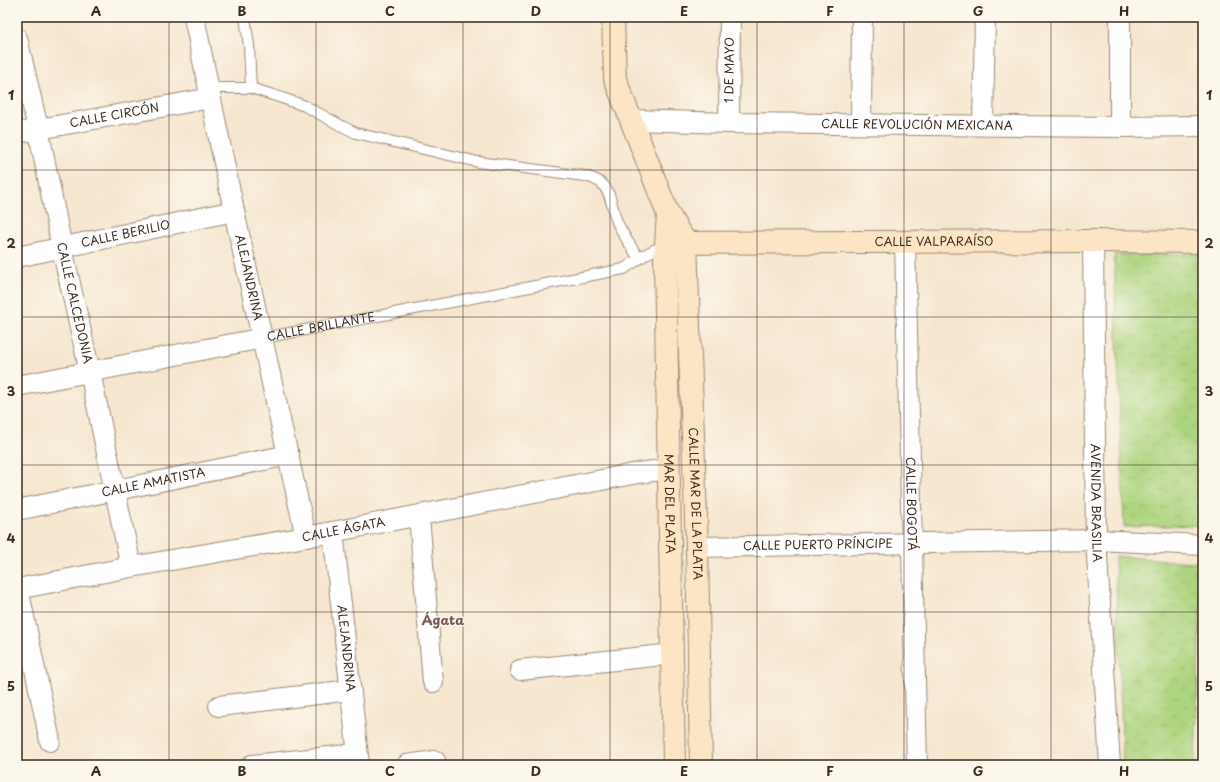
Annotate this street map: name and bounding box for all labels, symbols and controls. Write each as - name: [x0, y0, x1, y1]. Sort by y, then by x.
- text: A: [91, 1, 101, 20]
- text: B: [238, 1, 247, 20]
- text: C: [385, 1, 395, 20]
- text: D: [531, 1, 541, 20]
- text: E: [680, 1, 688, 20]
- text: F: [826, 1, 834, 20]
- text: G: [973, 1, 983, 20]
- text: H: [1119, 1, 1129, 20]
- street label: 1 DE MAYO: [719, 37, 738, 103]
- text: 1: [8, 85, 14, 104]
- text: 1: [1206, 85, 1212, 104]
- street label: CALLE CIRCÓN: [68, 98, 160, 131]
- street label: CALLE REVOLUCIÓN MEXICANA: [821, 114, 1013, 134]
- street label: CALLE BERILIO: [79, 215, 172, 251]
- street label: CALLE VALPARAÍSO: [874, 231, 994, 250]
- street label: ALEJANDRINA: [231, 232, 268, 322]
- text: 2: [6, 233, 16, 252]
- text: 2: [1204, 233, 1214, 252]
- street label: CALLE CALCEDONIA: [53, 240, 98, 365]
- street label: CALLE BRILLANTE: [265, 307, 376, 345]
- text: 3: [7, 381, 16, 400]
- text: 3: [1205, 381, 1214, 400]
- street label: CALLE MAR DE LA PLATA: [685, 427, 708, 580]
- street label: AVENIDA BRASILIA: [1087, 444, 1107, 563]
- street label: MAR DEL PLATA: [660, 454, 680, 554]
- street label: CALLE BOGOTÁ: [902, 457, 922, 551]
- street label: CALLE AMATISTA: [100, 462, 206, 501]
- street label: CALLE ÁGATA: [300, 512, 387, 546]
- text: 4: [7, 528, 16, 547]
- text: 4: [1205, 528, 1214, 547]
- street label: CALLE PUERTO PRÍNCIPE: [743, 534, 893, 554]
- street label: ALEJANDRINA: [333, 604, 361, 693]
- district label: Ágata: [422, 610, 464, 629]
- text: 5: [7, 676, 15, 695]
- text: 5: [1205, 676, 1213, 695]
- text: A: [91, 761, 101, 780]
- text: B: [238, 761, 247, 780]
- text: C: [385, 761, 395, 780]
- text: D: [531, 761, 541, 780]
- text: E: [680, 761, 688, 780]
- text: F: [826, 761, 834, 780]
- text: G: [973, 761, 983, 780]
- text: H: [1119, 761, 1129, 780]

